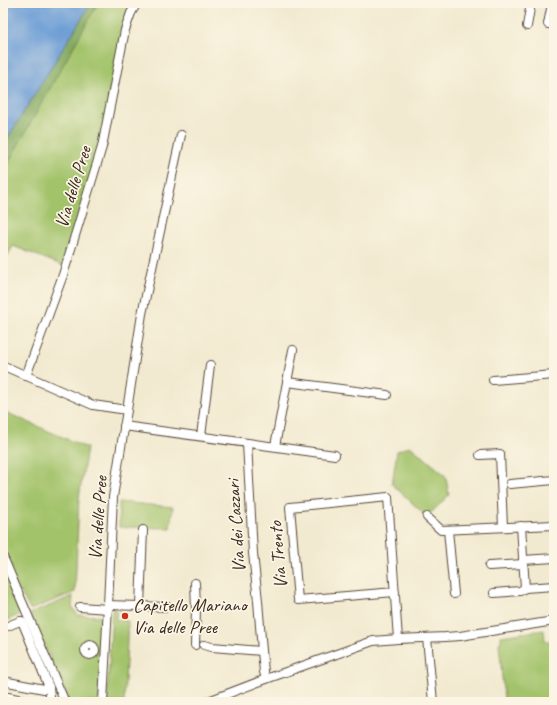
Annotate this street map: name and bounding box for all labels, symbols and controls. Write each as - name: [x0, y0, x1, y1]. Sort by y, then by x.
- street label: Via delle Pree: [49, 142, 97, 231]
- street label: Via delle Pree: [83, 473, 113, 561]
- street label: Via dei Cazzari: [221, 476, 251, 574]
- street label: Via Trento: [263, 519, 293, 590]
- place label: Capitello Mariano Via delle Pree: [133, 593, 249, 639]
- marker: Capitello Mariano Via delle Pree: [120, 611, 130, 621]

